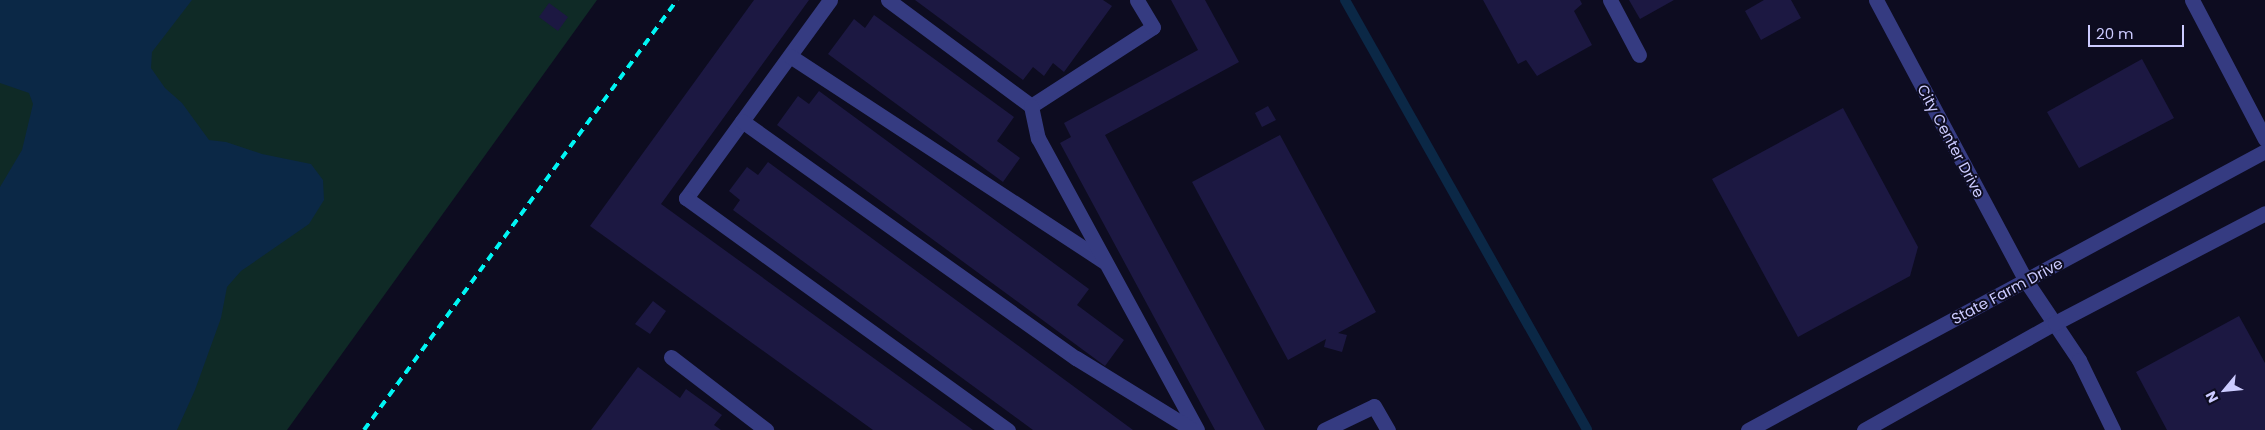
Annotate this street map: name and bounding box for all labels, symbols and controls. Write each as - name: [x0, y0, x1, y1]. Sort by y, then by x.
- scale bar: [2090, 15, 2186, 47]
- text: 20 m: [2096, 23, 2134, 44]
- street label: City Center Drive: [1914, 81, 1988, 201]
- street label: State Farm Drive: [1948, 254, 2066, 328]
- north arrow: [2200, 365, 2250, 415]
- text: N: [2200, 388, 2223, 406]

